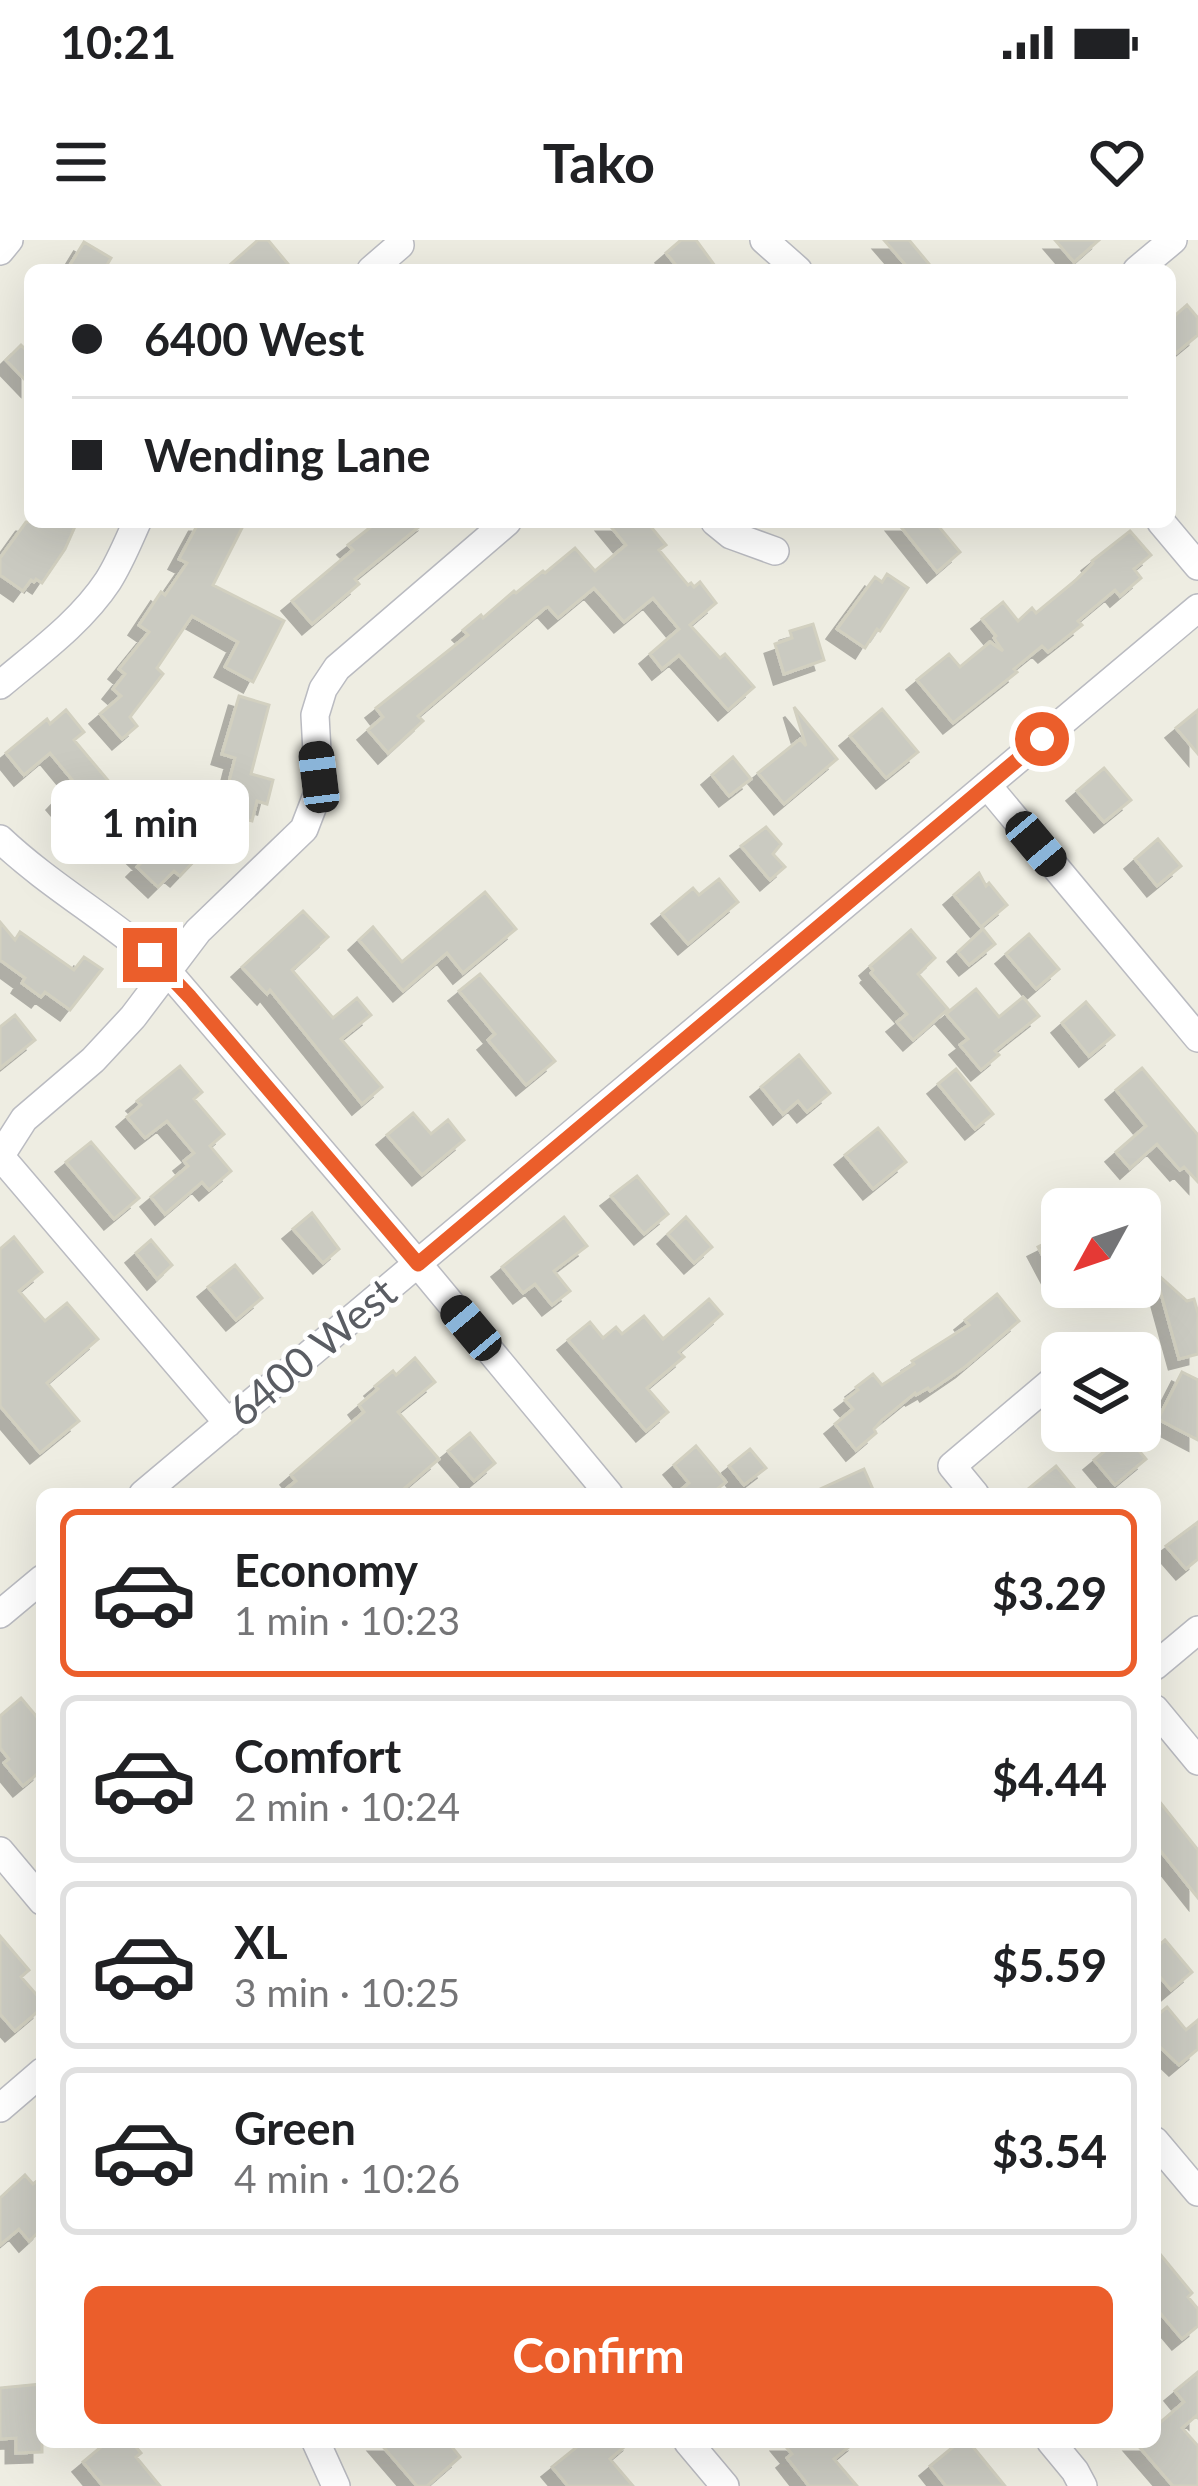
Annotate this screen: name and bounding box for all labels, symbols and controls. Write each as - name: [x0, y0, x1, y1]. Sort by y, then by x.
- text: 10:21: [60, 15, 176, 69]
- icon: menu: [48, 129, 114, 195]
- icon: heart: [1084, 129, 1150, 195]
- text: Tako: [543, 130, 655, 195]
- text: 6400 West: [144, 312, 364, 366]
- text: Wending Lane: [144, 428, 431, 482]
- route start: [1015, 712, 1069, 766]
- car: [297, 739, 341, 815]
- callout: 1 min: [51, 781, 249, 865]
- text: 1 min: [102, 799, 198, 845]
- car: [999, 805, 1073, 883]
- route end: [123, 928, 177, 982]
- north arrow: [1041, 1188, 1161, 1308]
- map controls: [1041, 1188, 1161, 1452]
- street label: 6400 West: [217, 1266, 406, 1436]
- car: [434, 1289, 508, 1367]
- button: layers: [1041, 1332, 1161, 1452]
- icon: car: [90, 1539, 198, 1647]
- text: Economy: [234, 1543, 418, 1597]
- text: $3.29: [992, 1566, 1107, 1620]
- text: 1 min · 10:23: [234, 1597, 460, 1643]
- icon: car: [90, 1725, 198, 1833]
- text: Comfort: [234, 1729, 401, 1783]
- text: $4.44: [992, 1752, 1107, 1806]
- text: 2 min · 10:24: [234, 1783, 460, 1829]
- icon: car: [90, 1911, 198, 2019]
- text: XL: [234, 1915, 288, 1969]
- text: $5.59: [992, 1938, 1107, 1992]
- text: 3 min · 10:25: [234, 1969, 460, 2015]
- icon: car: [90, 2097, 198, 2205]
- text: Green: [234, 2101, 356, 2155]
- text: $3.54: [992, 2124, 1107, 2178]
- text: 4 min · 10:26: [234, 2155, 460, 2201]
- button: Confirm: [84, 2286, 1113, 2424]

